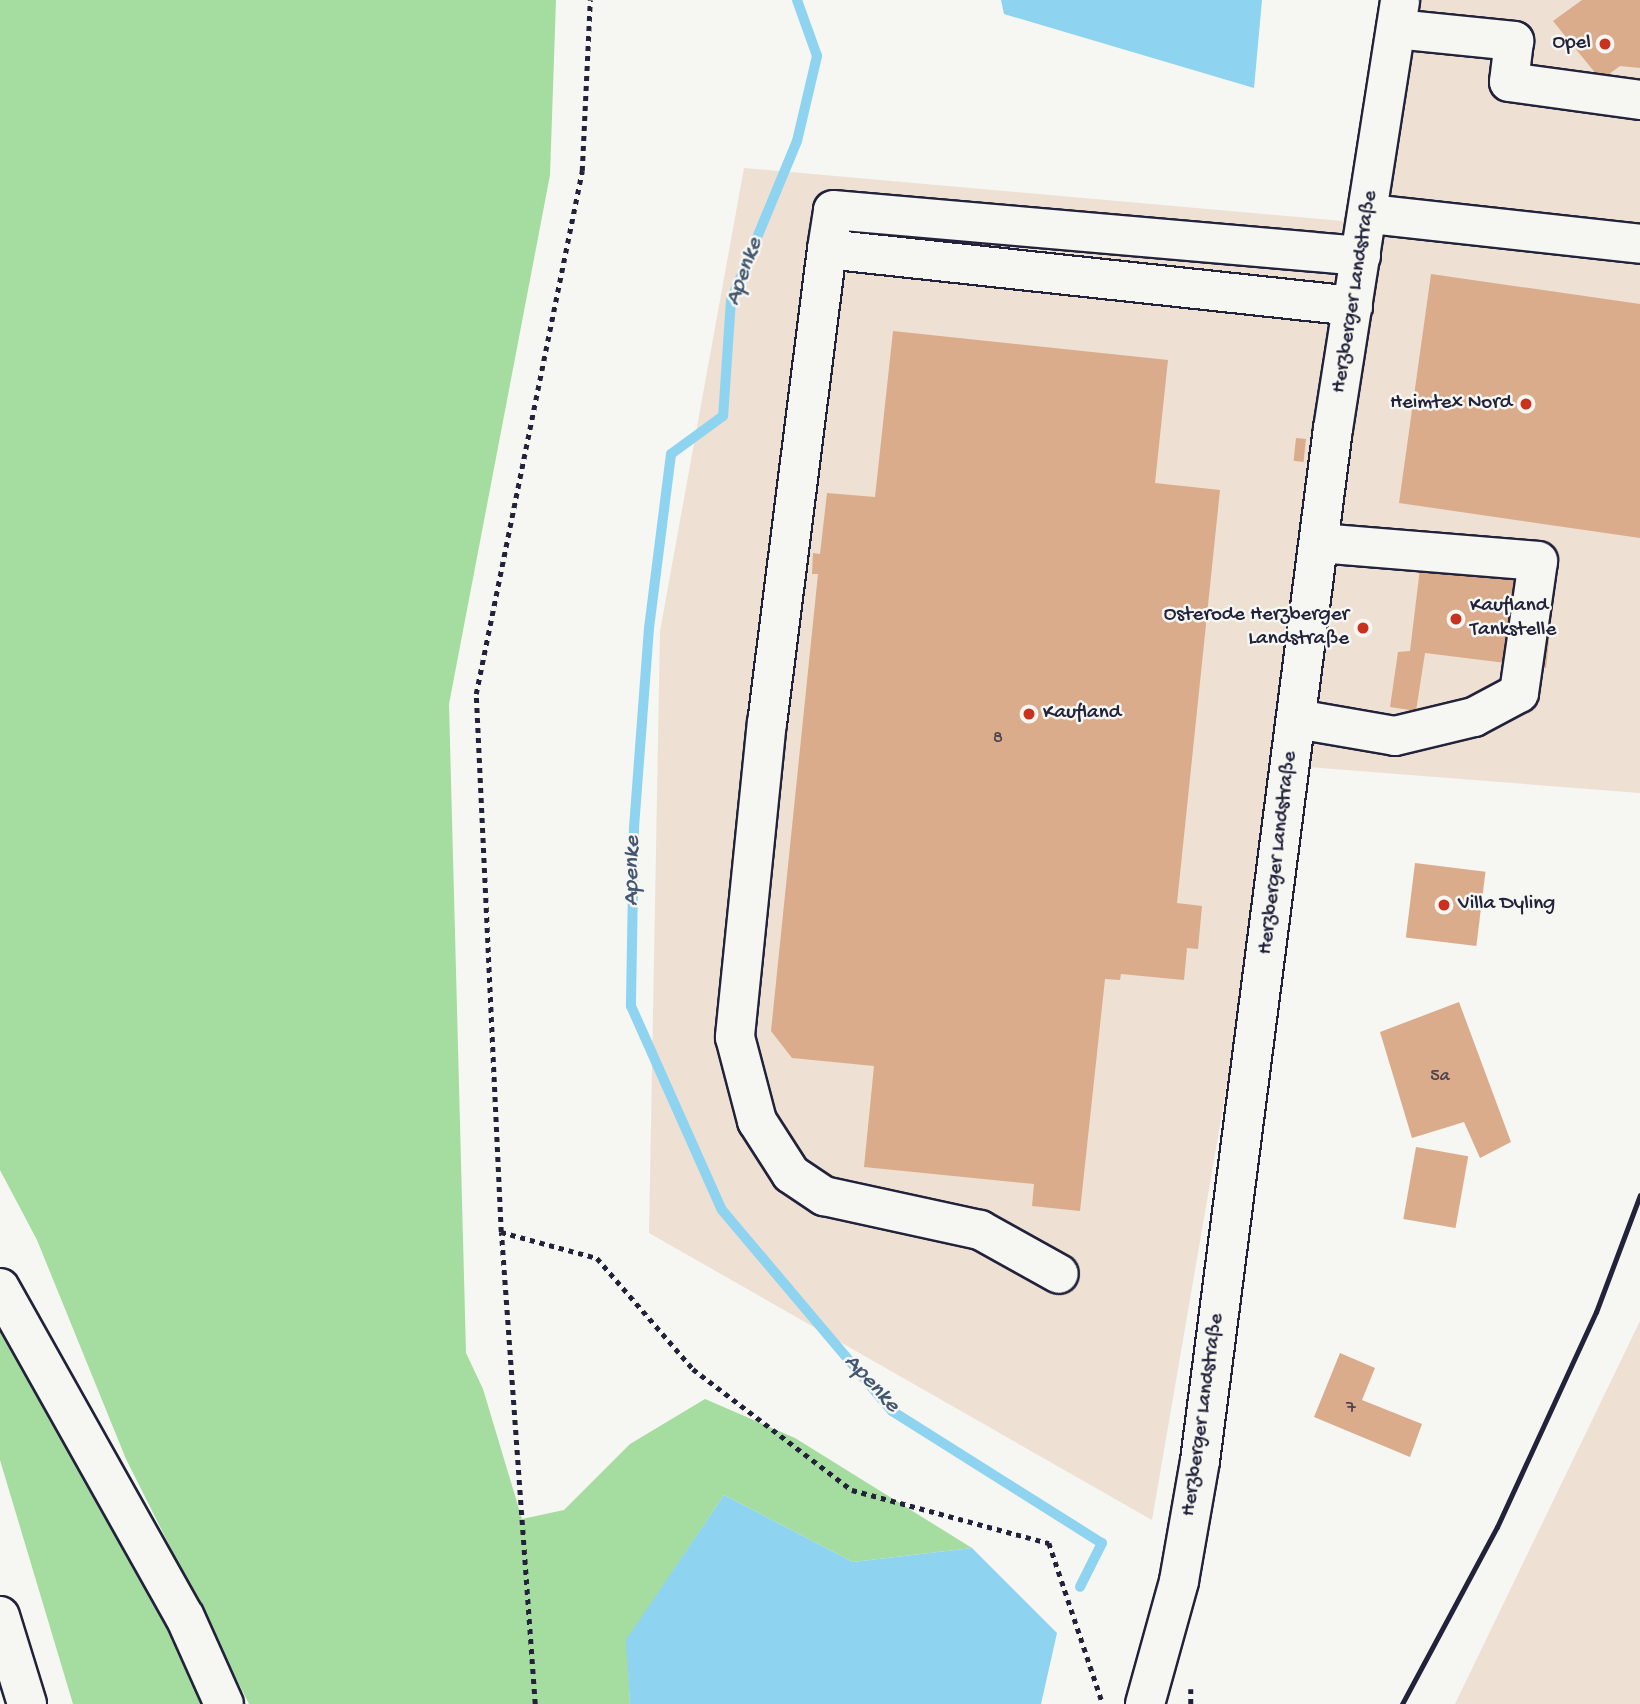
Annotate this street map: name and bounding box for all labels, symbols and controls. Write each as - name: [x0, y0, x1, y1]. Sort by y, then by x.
- place label: Opel: [1553, 31, 1591, 57]
- marker: Opel: [1597, 36, 1613, 52]
- street label: Herzberger Landstraße: [1328, 189, 1384, 395]
- water label: Apenke: [720, 234, 770, 310]
- place label: Heimtex Nord: [1390, 391, 1512, 417]
- marker: Heimtex Nord: [1518, 396, 1534, 412]
- place label: Kaufland Tankstelle: [1470, 594, 1556, 644]
- place label: Osterode Herzberger Landstraße: [1164, 603, 1349, 653]
- marker: Kaufland Tankstelle: [1448, 611, 1464, 627]
- marker: Osterode Herzberger Landstraße: [1355, 620, 1371, 636]
- place label: Kaufland: [1043, 701, 1121, 727]
- marker: Kaufland: [1021, 706, 1037, 722]
- house number: 8: [993, 728, 1003, 750]
- street label: Herzberger Landstraße: [1254, 750, 1304, 956]
- water label: Apenke: [619, 836, 647, 906]
- place label: Villa Dyling: [1458, 892, 1555, 918]
- marker: Villa Dyling: [1436, 897, 1452, 913]
- house number: 5a: [1430, 1066, 1450, 1088]
- street label: Herzberger Landstraße: [1177, 1312, 1231, 1518]
- water label: Apenke: [837, 1349, 905, 1419]
- house number: 7: [1346, 1398, 1356, 1420]

